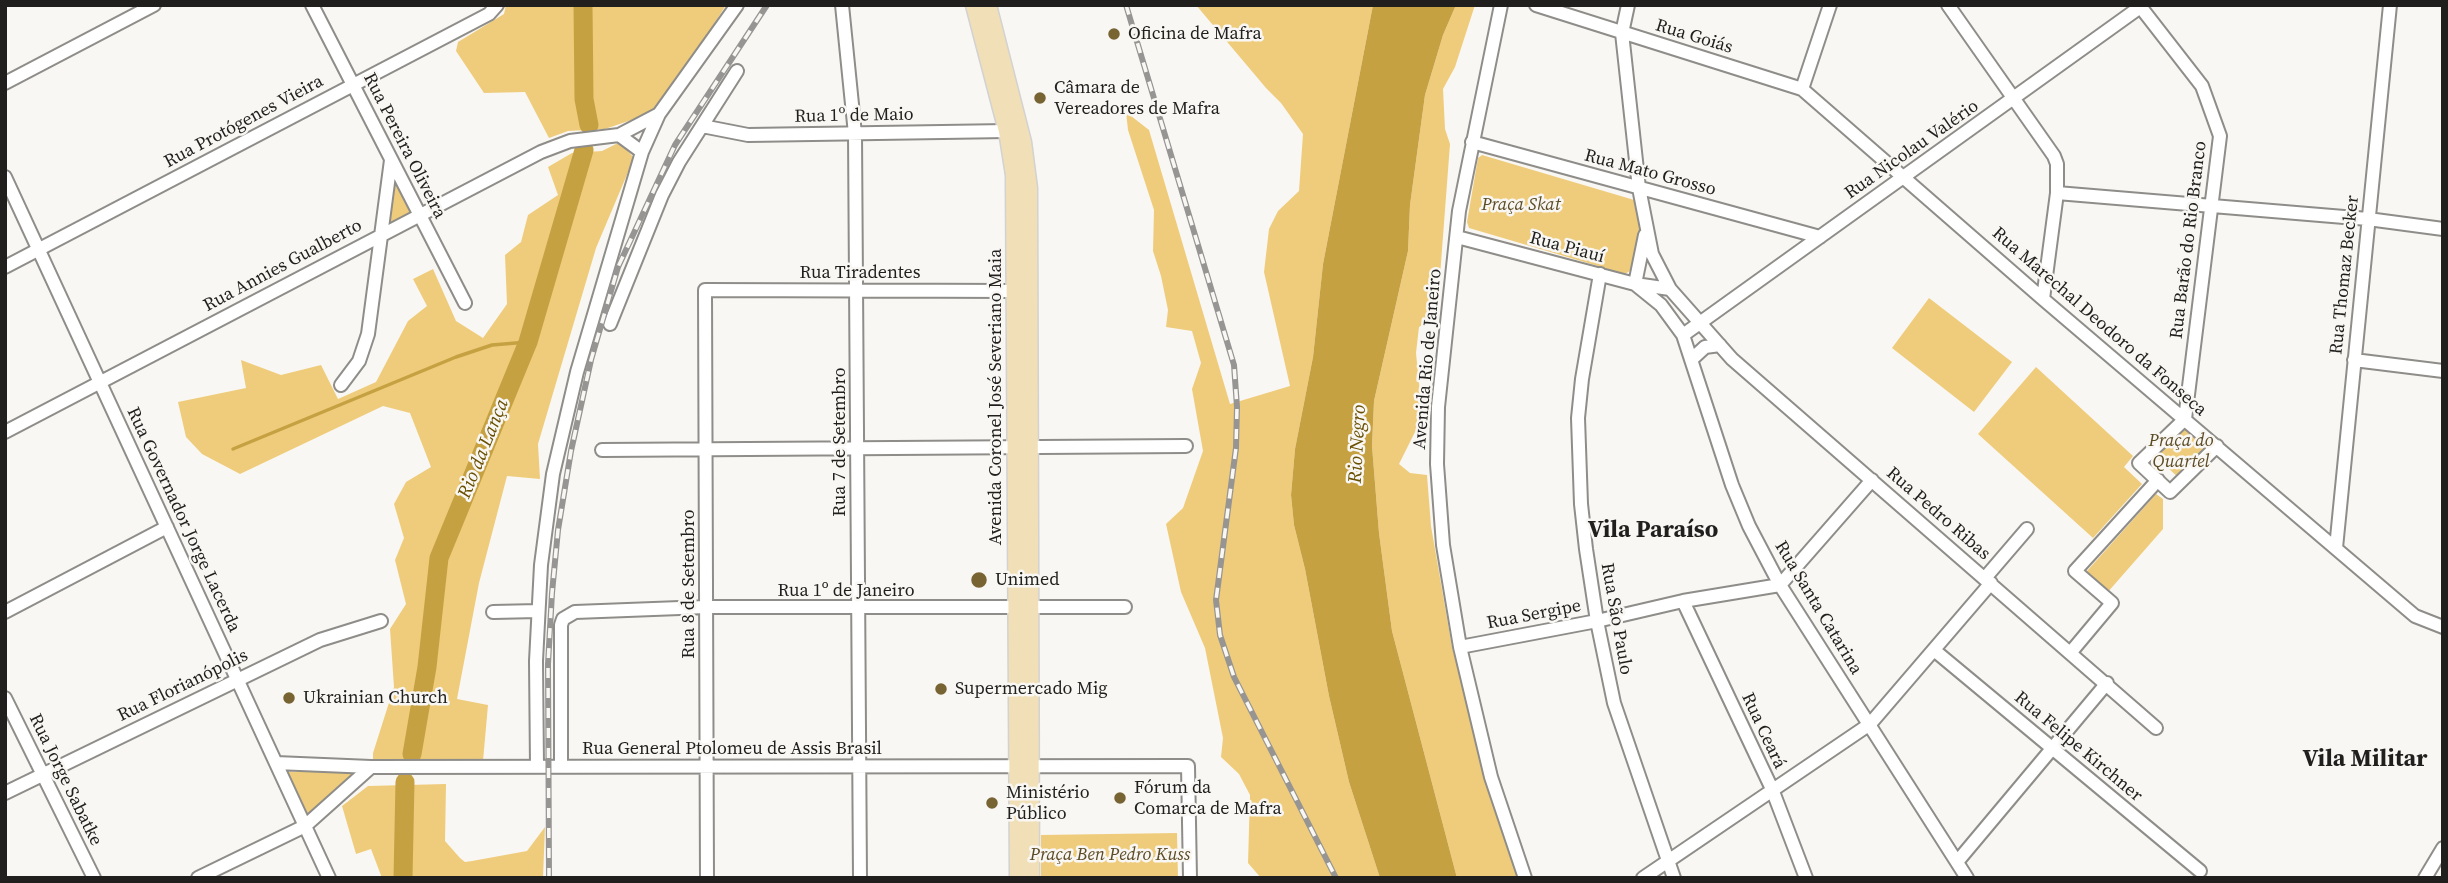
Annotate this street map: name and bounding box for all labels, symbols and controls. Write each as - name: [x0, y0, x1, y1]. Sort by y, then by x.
- street label: Rua Goiás: [1653, 15, 1735, 59]
- place label: Oficina de Mafra: [1128, 23, 1262, 45]
- marker: Oficina de Mafra: [1106, 26, 1122, 42]
- street label: Rua Pereira Oliveira: [358, 70, 450, 222]
- street label: Rua Protógenes Vieira: [161, 71, 327, 173]
- place label: Câmara de Vereadores de Mafra: [1054, 77, 1220, 119]
- marker: Câmara de Vereadores de Mafra: [1032, 90, 1048, 106]
- street label: Rua Nicolau Valério: [1841, 96, 1983, 204]
- street label: Rua 1º de Maio: [794, 104, 914, 128]
- street label: Rua Barão do Rio Branco: [2166, 140, 2212, 340]
- street label: Rua Mato Grosso: [1582, 145, 1718, 201]
- park label: Praça Skat: [1481, 194, 1561, 216]
- street label: Rua Thomaz Becker: [2326, 194, 2364, 356]
- street label: Rua Annies Gualberto: [200, 215, 366, 317]
- street label: Rua Marechal Deodoro da Fonseca: [1987, 223, 2211, 421]
- street label: Rua Piauí: [1527, 228, 1607, 268]
- street label: Avenida Coronel José Severiano Maia: [985, 249, 1007, 545]
- street label: Rua Tiradentes: [799, 262, 921, 284]
- street label: Avenida Rio de Janeiro: [1409, 268, 1447, 450]
- street label: Rua 7 de Setembro: [829, 367, 851, 517]
- water label: Rio da Lança: [454, 396, 514, 502]
- street label: Rua Governador Jorge Lacerda: [121, 404, 245, 636]
- water label: Rio Negro: [1345, 404, 1371, 484]
- park label: Praça do Quartel: [2149, 430, 2213, 472]
- street label: Rua Pedro Ribas: [1881, 463, 1995, 565]
- street label: Rua 8 de Setembro: [678, 509, 700, 659]
- district label: Vila Paraíso: [1588, 517, 1718, 545]
- street label: Rua Santa Catarina: [1770, 537, 1866, 679]
- street label: Rua São Paulo: [1596, 561, 1636, 677]
- place label: Unimed: [995, 569, 1059, 591]
- marker: Unimed: [969, 570, 989, 590]
- street label: Rua 1º de Janeiro: [777, 580, 915, 602]
- street label: Rua Sergipe: [1485, 595, 1583, 635]
- street label: Rua Florianópolis: [114, 645, 252, 727]
- place label: Supermercado Mig: [955, 678, 1108, 700]
- marker: Supermercado Mig: [933, 681, 949, 697]
- place label: Ukrainian Church: [303, 687, 448, 709]
- street label: Rua Felipe Kirchner: [2010, 687, 2146, 807]
- marker: Ukrainian Church: [281, 690, 297, 706]
- street label: Rua Ceará: [1736, 690, 1790, 772]
- street label: Rua Jorge Sabatke: [24, 711, 106, 849]
- street label: Rua General Ptolomeu de Assis Brasil: [582, 738, 882, 760]
- district label: Vila Militar: [2303, 746, 2427, 774]
- place label: Fórum da Comarca de Mafra: [1134, 777, 1282, 820]
- place label: Ministério Público: [1006, 782, 1090, 824]
- marker: Fórum da Comarca de Mafra: [1112, 790, 1128, 806]
- marker: Ministério Público: [984, 795, 1000, 811]
- park label: Praça Ben Pedro Kuss: [1030, 844, 1190, 866]

